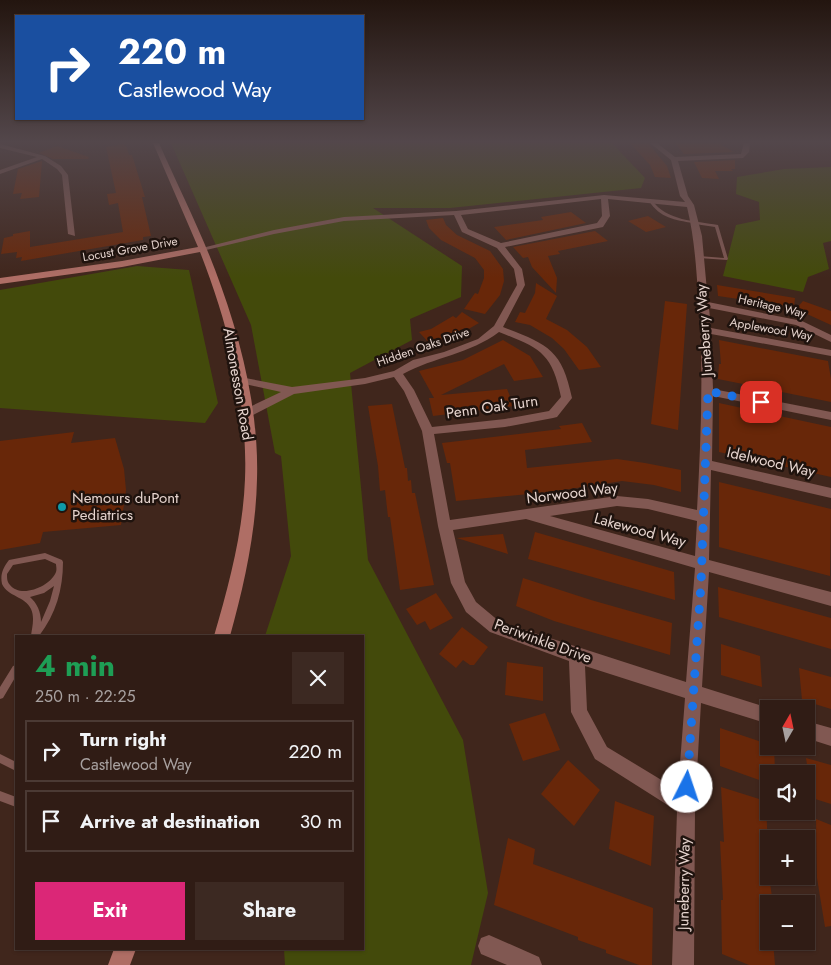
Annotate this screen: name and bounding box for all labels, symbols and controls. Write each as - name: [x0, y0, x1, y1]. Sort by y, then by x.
- text: 220 m: [118, 27, 226, 77]
- icon: right: [35, 35, 100, 100]
- text: Castlewood Way: [118, 73, 271, 105]
- street label: Locust Grove Drive: [81, 232, 179, 266]
- street label: Juneberry Way: [690, 283, 718, 379]
- street label: Heritage Way: [736, 289, 808, 323]
- street label: Applewood Way: [728, 313, 814, 345]
- street label: Hidden Oaks Drive: [374, 323, 472, 371]
- street label: Almonesson Road: [217, 326, 259, 442]
- pin: [740, 381, 782, 423]
- icon: arrive: [747, 388, 775, 416]
- street label: Penn Oak Turn: [445, 390, 539, 424]
- street label: Idelwood Way: [725, 441, 818, 483]
- street label: Norwood Way: [525, 476, 619, 510]
- place label: Nemours duPont Pediatrics: [72, 487, 179, 526]
- marker: Nemours duPont Pediatrics: [56, 501, 68, 513]
- street label: Lakewood Way: [592, 507, 689, 553]
- street label: Periwinkle Drive: [491, 613, 595, 669]
- text: 4 min: [35, 644, 115, 687]
- button: close: [292, 652, 344, 704]
- text: 250 m · 22:25: [35, 685, 136, 708]
- north arrow: [760, 700, 815, 755]
- map controls: [760, 700, 815, 950]
- text: Turn right: [80, 726, 166, 753]
- icon: right: [37, 737, 65, 765]
- text: 220 m: [288, 738, 342, 765]
- text: Castlewood Way: [80, 753, 192, 776]
- position arrow: [660, 760, 712, 812]
- button: sound: [760, 765, 815, 820]
- icon: arrive: [37, 807, 65, 835]
- text: Arrive at destination: [80, 808, 260, 835]
- text: 30 m: [300, 808, 342, 835]
- button: +: [760, 830, 815, 885]
- street label: Juneberry Way: [672, 837, 696, 932]
- button: Exit: [35, 882, 185, 940]
- button: Share: [195, 882, 344, 940]
- button: −: [760, 895, 815, 950]

